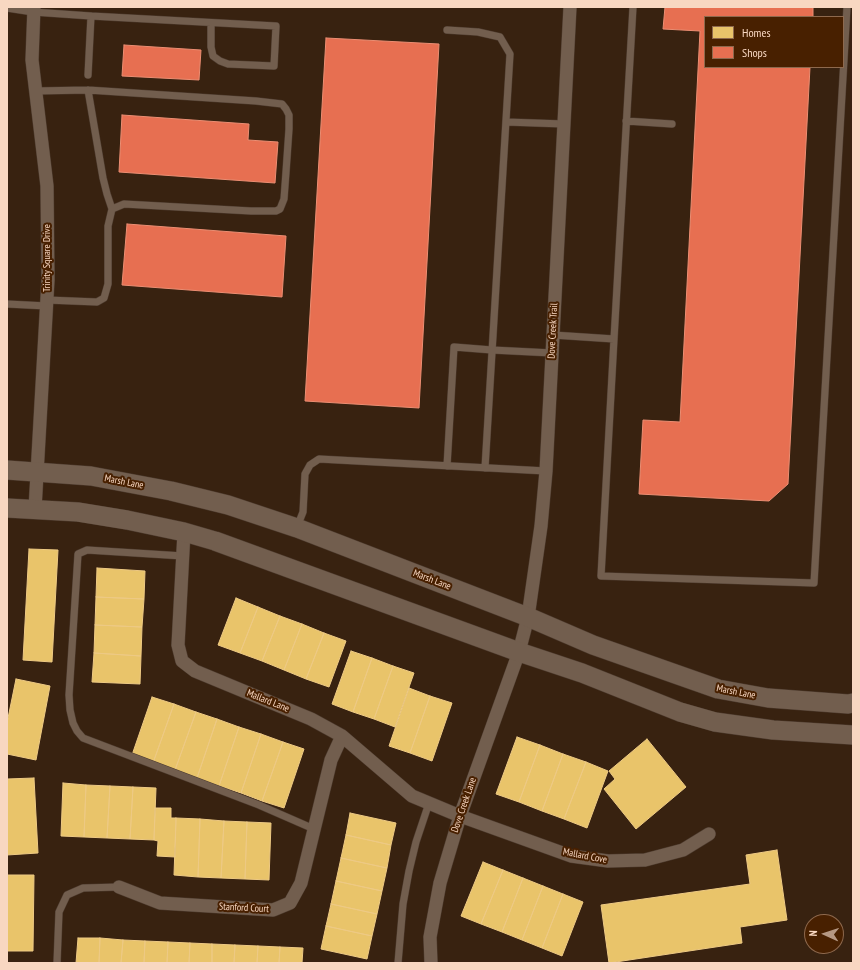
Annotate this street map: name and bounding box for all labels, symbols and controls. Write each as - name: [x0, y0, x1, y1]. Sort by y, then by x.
- legend: [704, 16, 844, 68]
- text: Homes: [742, 25, 770, 40]
- text: Shops: [742, 45, 767, 60]
- street label: Trinity Square Drive: [41, 224, 53, 292]
- street label: Dove Creek Trail: [546, 303, 560, 359]
- street label: Marsh Lane: [103, 472, 145, 492]
- street label: Marsh Lane: [411, 567, 453, 593]
- street label: Marsh Lane: [715, 682, 757, 702]
- street label: Mallard Lane: [245, 687, 291, 715]
- street label: Dove Creek Lane: [449, 776, 479, 834]
- street label: Mallard Cove: [562, 846, 608, 866]
- street label: Stanford Court: [219, 901, 269, 915]
- north arrow: [804, 914, 844, 954]
- text: N: [806, 930, 820, 937]

